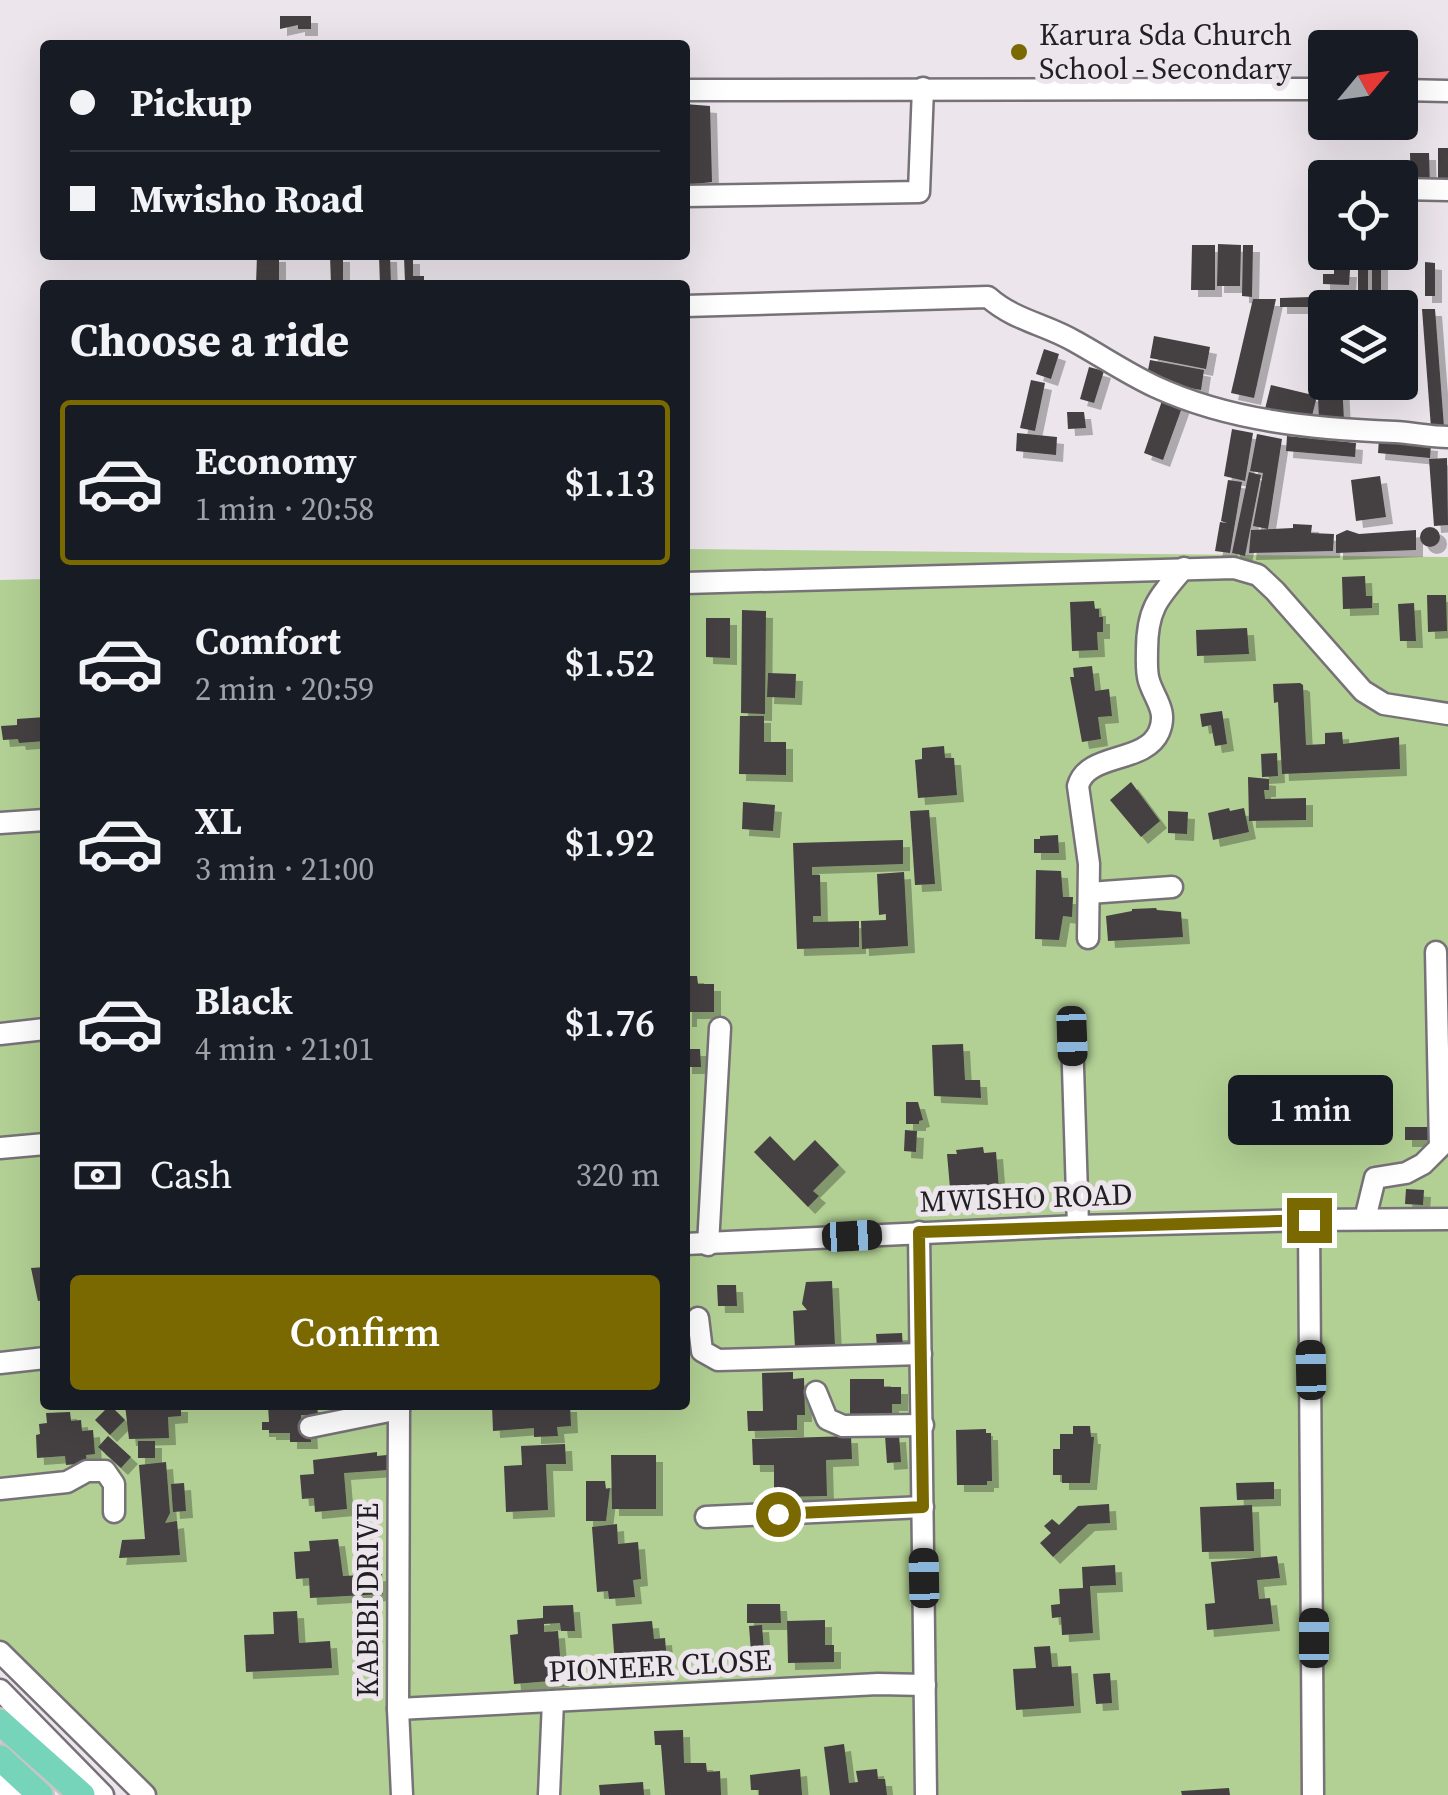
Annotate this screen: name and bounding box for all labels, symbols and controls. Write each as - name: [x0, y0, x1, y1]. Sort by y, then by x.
- place label: Karura Sda Church School - Secondary: [1039, 14, 1292, 89]
- north arrow: [1308, 30, 1418, 140]
- map controls: [1308, 30, 1418, 400]
- marker: Karura Sda Church School - Secondary: [1008, 41, 1030, 63]
- text: Pickup: [130, 77, 252, 129]
- button: locate: [1308, 160, 1418, 270]
- text: Mwisho Road: [130, 173, 364, 225]
- button: layers: [1308, 290, 1418, 400]
- text: Choose a ride: [70, 309, 349, 371]
- text: Economy: [195, 435, 357, 487]
- icon: car: [75, 438, 165, 528]
- text: $1.13: [565, 457, 655, 509]
- text: 1 min · 20:58: [195, 487, 374, 531]
- text: Comfort: [195, 615, 341, 667]
- icon: car: [75, 618, 165, 708]
- text: $1.52: [565, 637, 655, 689]
- text: 2 min · 20:59: [195, 667, 374, 711]
- text: XL: [195, 795, 242, 847]
- icon: car: [75, 798, 165, 888]
- text: $1.92: [565, 817, 655, 869]
- text: 3 min · 21:00: [195, 847, 374, 891]
- text: Black: [195, 975, 293, 1027]
- icon: car: [75, 978, 165, 1068]
- text: $1.76: [565, 997, 655, 1049]
- car: [1056, 1005, 1088, 1067]
- text: 4 min · 21:01: [195, 1027, 374, 1071]
- callout: 1 min: [1226, 1075, 1392, 1145]
- text: 1 min: [1269, 1088, 1352, 1132]
- icon: cash: [70, 1148, 125, 1203]
- text: Cash: [150, 1149, 232, 1201]
- text: 320 m: [576, 1153, 660, 1197]
- street label: MWISHO ROAD: [919, 1173, 1133, 1222]
- route end: [1287, 1198, 1332, 1243]
- car: [821, 1219, 883, 1253]
- button: Confirm: [70, 1275, 660, 1390]
- car: [1295, 1340, 1327, 1400]
- route start: [756, 1492, 801, 1537]
- street label: KABIBI DRIVE: [347, 1503, 388, 1697]
- car: [908, 1548, 940, 1608]
- car: [1299, 1608, 1329, 1668]
- street label: PIONEER CLOSE: [547, 1639, 773, 1692]

